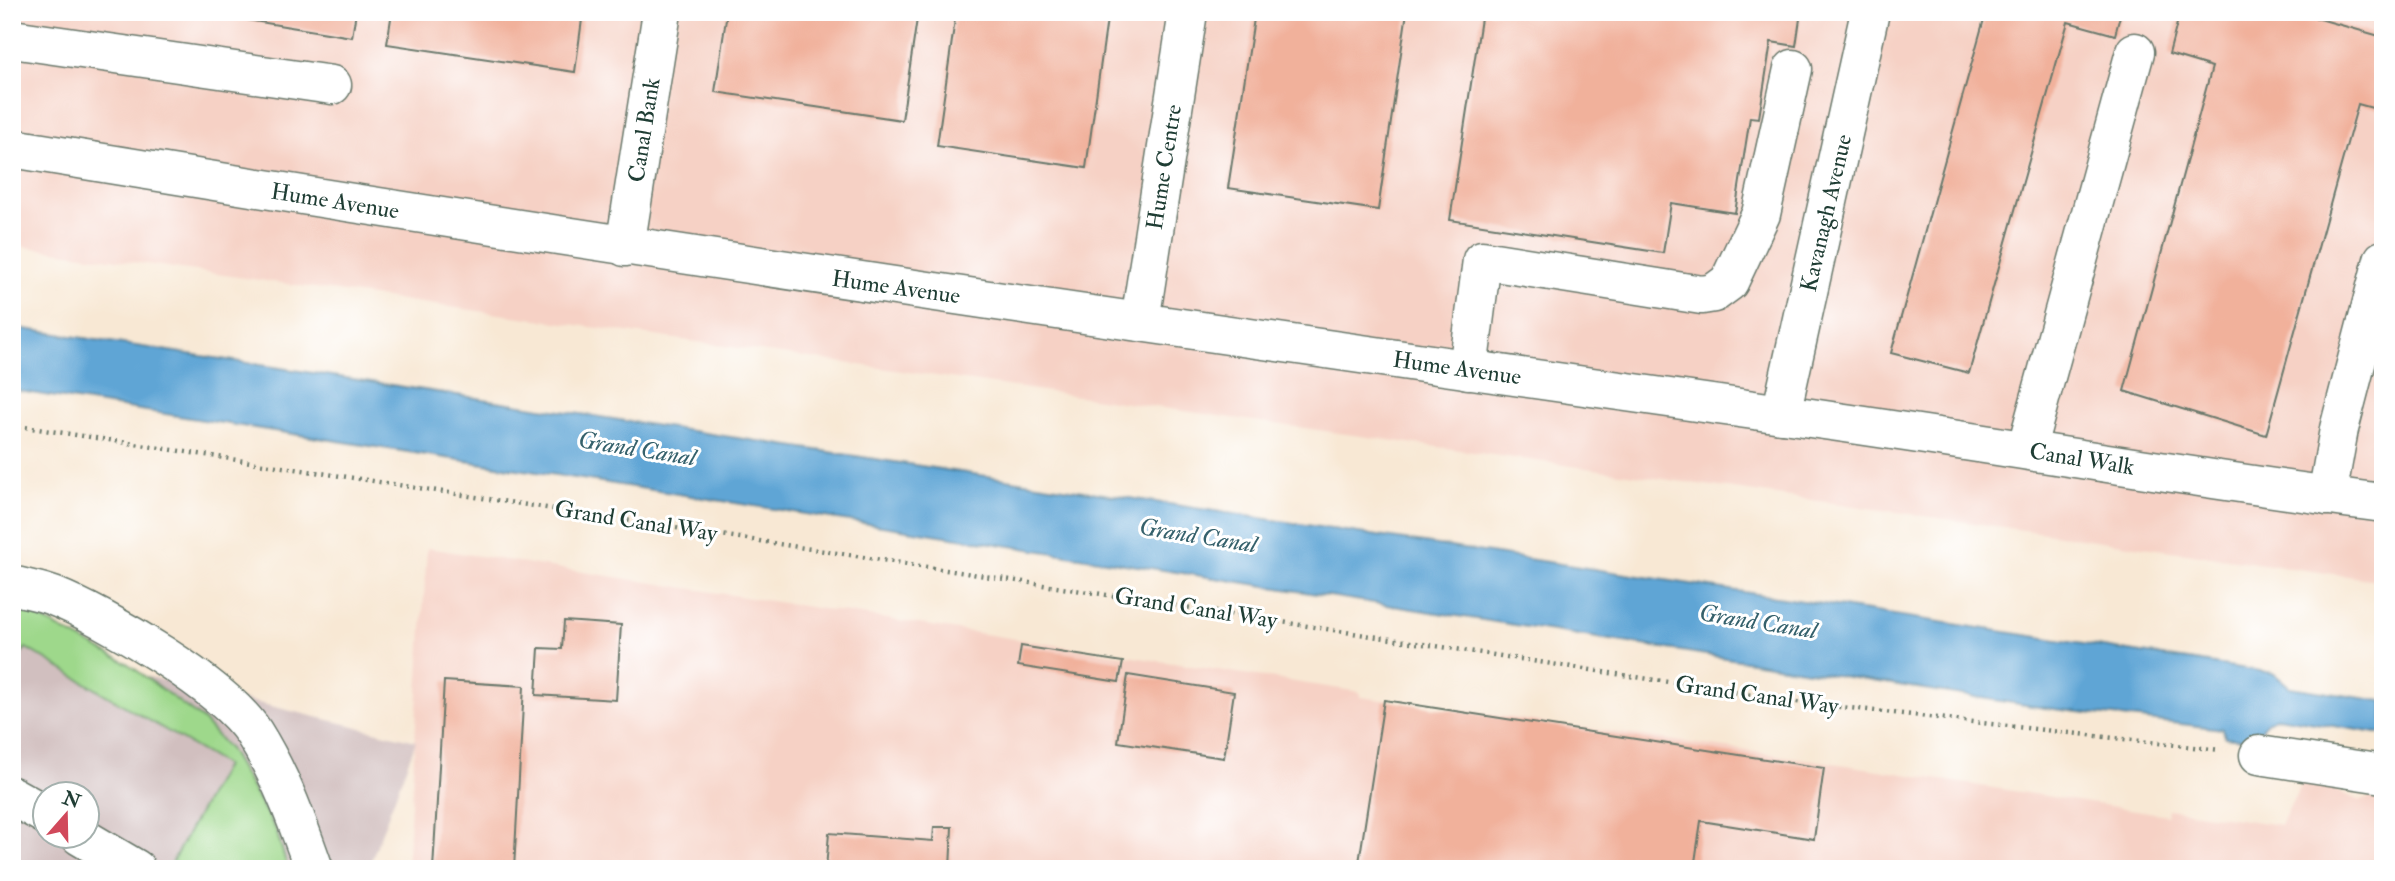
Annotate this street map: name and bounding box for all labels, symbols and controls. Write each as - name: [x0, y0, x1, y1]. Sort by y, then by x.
- street label: Canal Bank: [621, 76, 667, 184]
- street label: Hume Centre: [1140, 102, 1188, 232]
- street label: Kavanagh Avenue: [1794, 131, 1858, 294]
- street label: Hume Avenue: [269, 177, 402, 225]
- street label: Hume Avenue: [830, 264, 962, 310]
- street label: Hume Avenue: [1391, 345, 1523, 391]
- water label: Grand Canal: [576, 424, 700, 474]
- street label: Canal Walk: [2027, 436, 2137, 482]
- street label: Grand Canal Way: [553, 494, 720, 548]
- water label: Grand Canal: [1137, 511, 1261, 561]
- street label: Grand Canal Way: [1113, 581, 1280, 635]
- water label: Grand Canal: [1697, 597, 1821, 647]
- street label: Grand Canal Way: [1674, 669, 1841, 721]
- north arrow: [32, 780, 102, 850]
- text: N: [58, 785, 84, 814]

